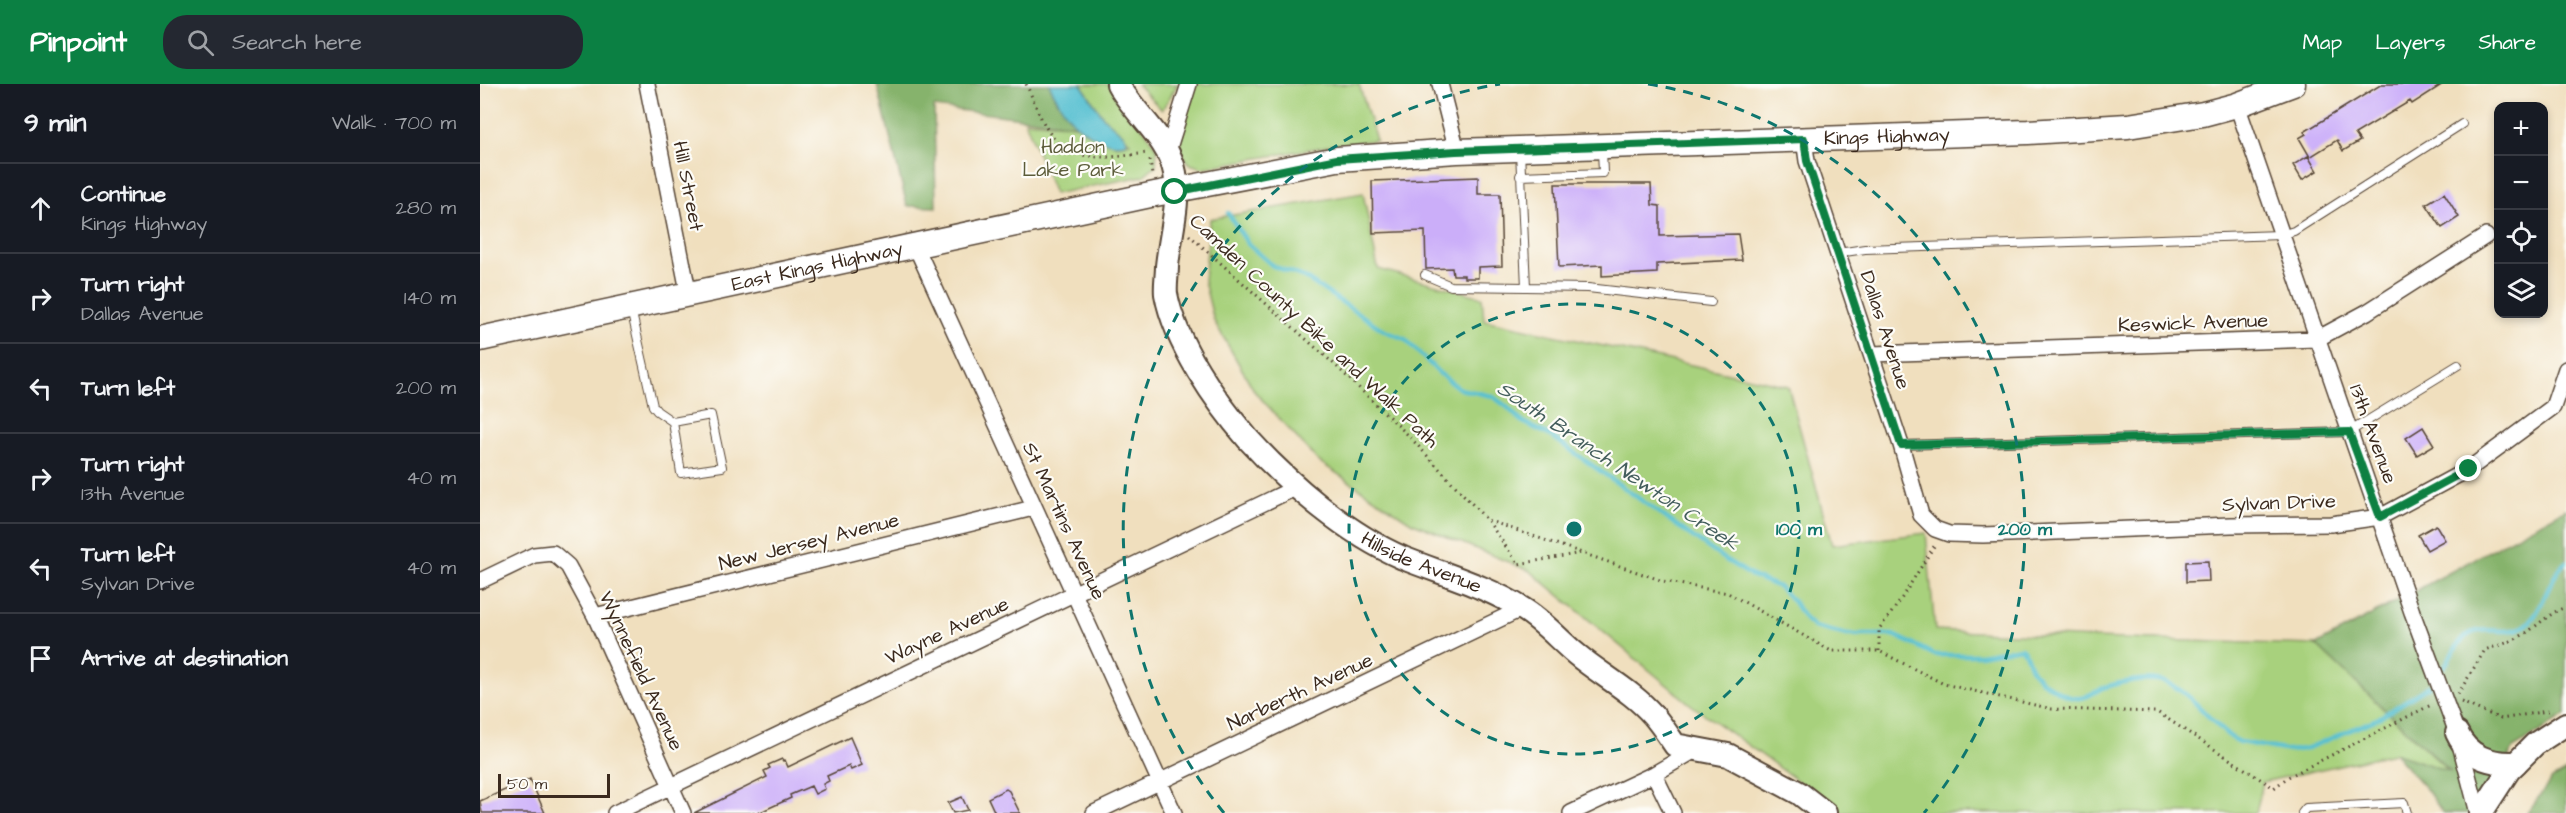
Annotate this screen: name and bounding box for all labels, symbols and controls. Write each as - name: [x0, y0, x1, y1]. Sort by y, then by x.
- search box: [163, 15, 583, 69]
- text: Pinpoint: [30, 23, 127, 62]
- icon: search: [184, 26, 217, 59]
- text: Search here: [232, 27, 362, 58]
- text: Map: [2302, 28, 2342, 57]
- text: Layers: [2375, 28, 2445, 57]
- text: Share: [2478, 28, 2536, 57]
- map controls: [2494, 102, 2548, 318]
- button: +: [2494, 102, 2548, 156]
- text: 9 min: [24, 105, 86, 141]
- text: Walk · 700 m: [332, 109, 456, 137]
- street label: Kings Highway: [1823, 121, 1950, 153]
- park label: Haddon Lake Park: [1022, 133, 1124, 184]
- street label: Hill Street: [666, 139, 710, 233]
- button: −: [2494, 156, 2548, 210]
- route start: [1161, 178, 1187, 204]
- text: Continue: [81, 179, 166, 210]
- icon: ahead: [24, 192, 57, 225]
- text: 280 m: [395, 194, 456, 222]
- street label: Camden County Bike and Walk Path: [1182, 208, 1445, 455]
- text: Kings Highway: [81, 210, 207, 238]
- button: locate: [2494, 210, 2548, 264]
- street label: East Kings Highway: [729, 235, 906, 299]
- button: layers: [2494, 264, 2548, 318]
- street label: Dallas Avenue: [1853, 267, 1917, 393]
- text: Turn right: [81, 269, 184, 300]
- icon: right: [24, 282, 57, 315]
- text: 140 m: [404, 284, 456, 312]
- text: Dallas Avenue: [81, 300, 204, 328]
- street label: Keswick Avenue: [2118, 306, 2269, 340]
- icon: left: [24, 372, 57, 405]
- text: Turn left: [81, 373, 175, 404]
- text: 200 m: [396, 374, 456, 402]
- water label: South Branch Newton Creek: [1491, 374, 1746, 559]
- street label: 13th Avenue: [2342, 380, 2404, 488]
- street label: St Martins Avenue: [1015, 438, 1113, 604]
- text: Turn right: [81, 449, 184, 480]
- route end: [2455, 455, 2481, 481]
- icon: right: [24, 462, 57, 495]
- text: 40 m: [406, 464, 456, 492]
- text: 13th Avenue: [81, 480, 185, 508]
- street label: Sylvan Drive: [2222, 487, 2337, 520]
- street label: New Jersey Avenue: [716, 506, 902, 579]
- text: 100 m: [1776, 517, 1823, 542]
- text: 200 m: [1997, 517, 2053, 542]
- centre of rings: [1564, 519, 1584, 539]
- street label: Hillside Avenue: [1356, 525, 1486, 601]
- text: Turn left: [81, 539, 175, 570]
- icon: left: [24, 552, 57, 585]
- text: 40 m: [406, 554, 456, 582]
- text: Sylvan Drive: [81, 570, 195, 598]
- street label: Wynnefield Avenue: [591, 587, 690, 756]
- street label: Wayne Avenue: [880, 590, 1014, 673]
- icon: arrive: [24, 642, 57, 675]
- text: Arrive at destination: [81, 643, 288, 674]
- street label: Narberth Avenue: [1223, 646, 1378, 738]
- scale bar: [498, 771, 610, 798]
- text: 50 m: [507, 773, 547, 795]

